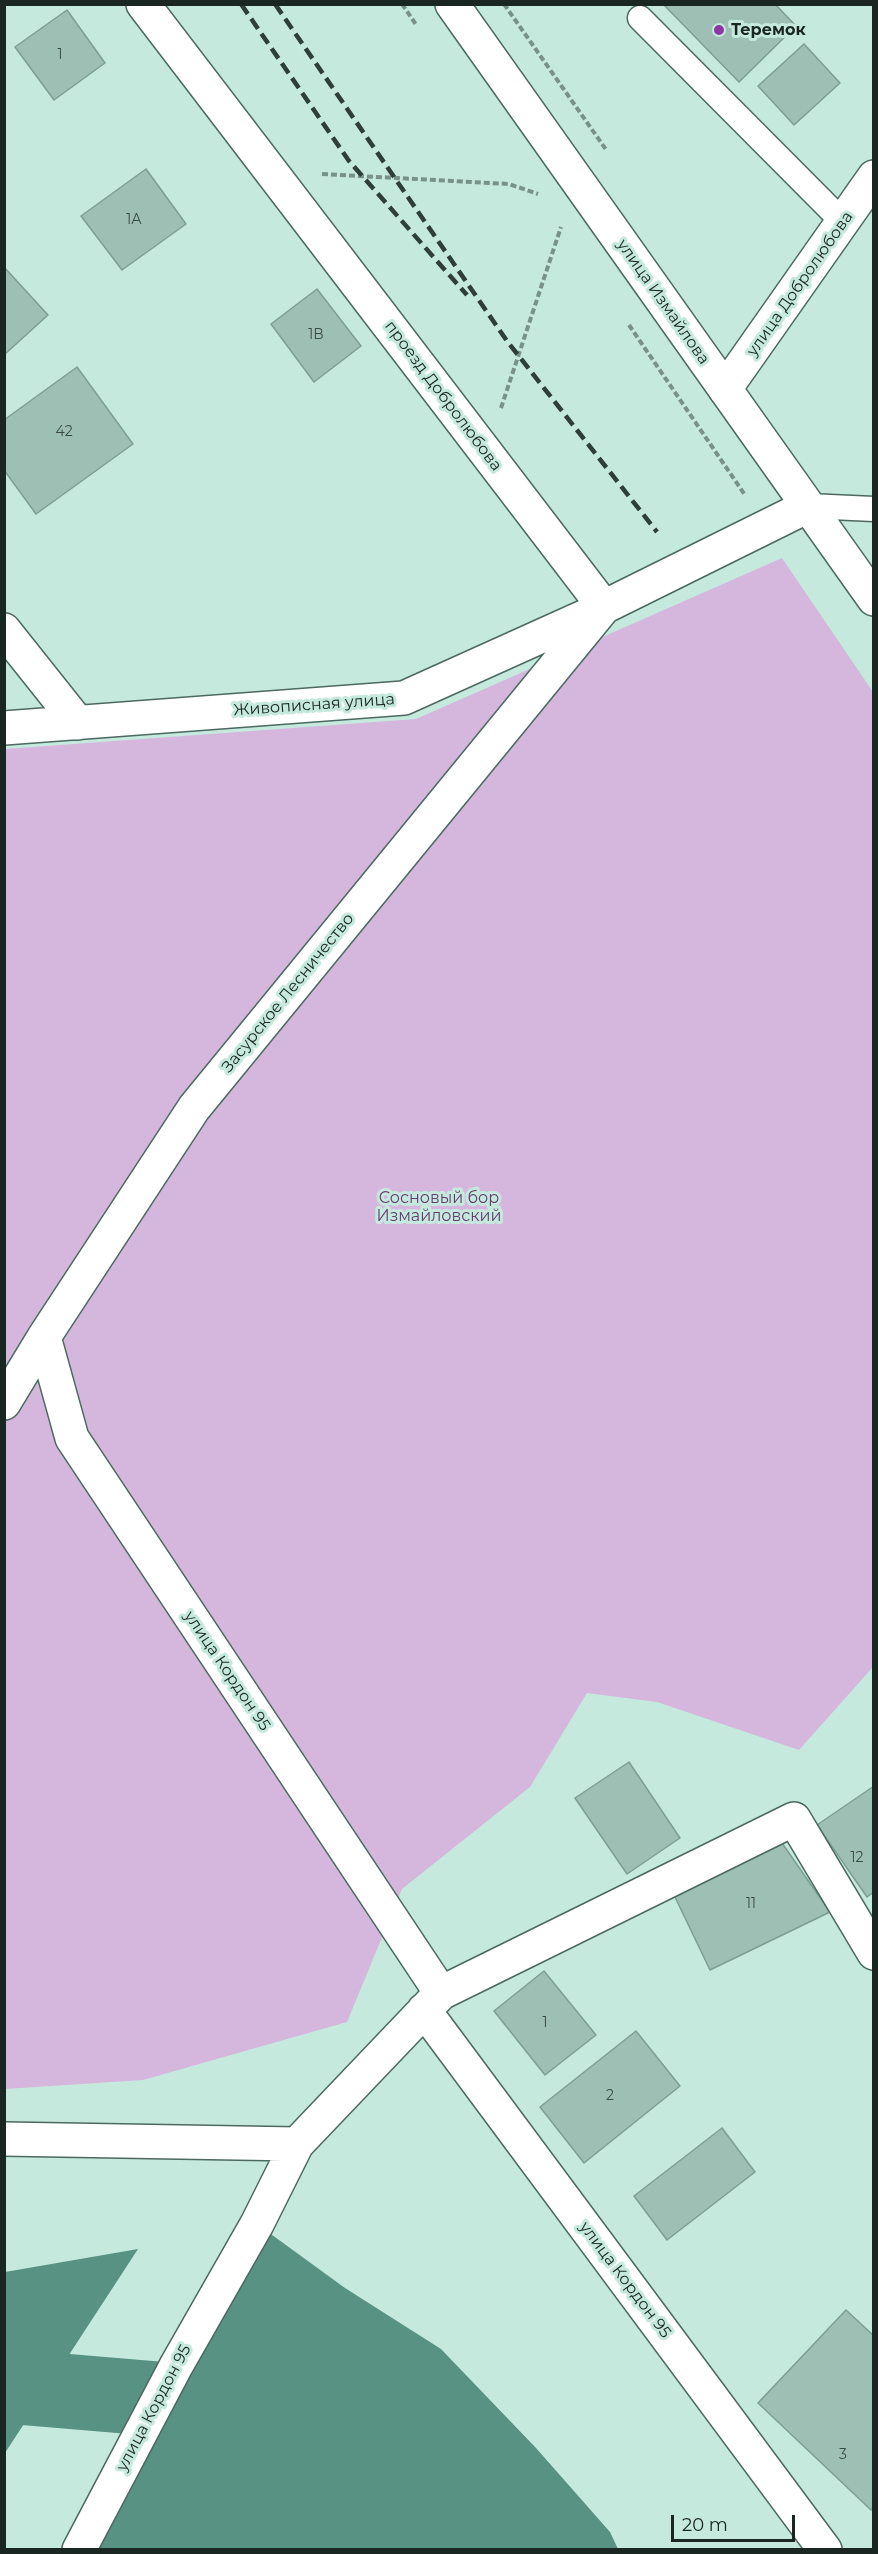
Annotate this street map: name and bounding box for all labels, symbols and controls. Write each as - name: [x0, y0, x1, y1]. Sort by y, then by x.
- place label: Теремок: [731, 20, 806, 40]
- marker: Теремок: [712, 23, 726, 37]
- house number: 1: [57, 47, 63, 63]
- street label: улица Добролюбова: [743, 208, 857, 360]
- house number: 1А: [126, 212, 142, 228]
- street label: улица Измайлова: [613, 236, 713, 368]
- street label: проезд Добролюбова: [380, 317, 506, 475]
- house number: 1В: [308, 327, 324, 343]
- house number: 42: [55, 424, 73, 440]
- street label: Живописная улица: [233, 690, 395, 720]
- street label: Засурское Лесничество: [218, 909, 358, 1077]
- park label: Сосновый бор Измайловский: [376, 1188, 502, 1226]
- street label: улица Кордон 95: [180, 1607, 274, 1735]
- house number: 12: [850, 1850, 864, 1866]
- house number: 11: [746, 1896, 756, 1912]
- house number: 1: [542, 2015, 548, 2031]
- house number: 2: [606, 2088, 614, 2104]
- street label: улица Кордон 95: [575, 2218, 675, 2342]
- street label: улица Кордон 95: [113, 2342, 195, 2474]
- house number: 3: [839, 2447, 847, 2463]
- scale bar: [674, 2503, 798, 2541]
- text: 20 m: [682, 2514, 728, 2536]

